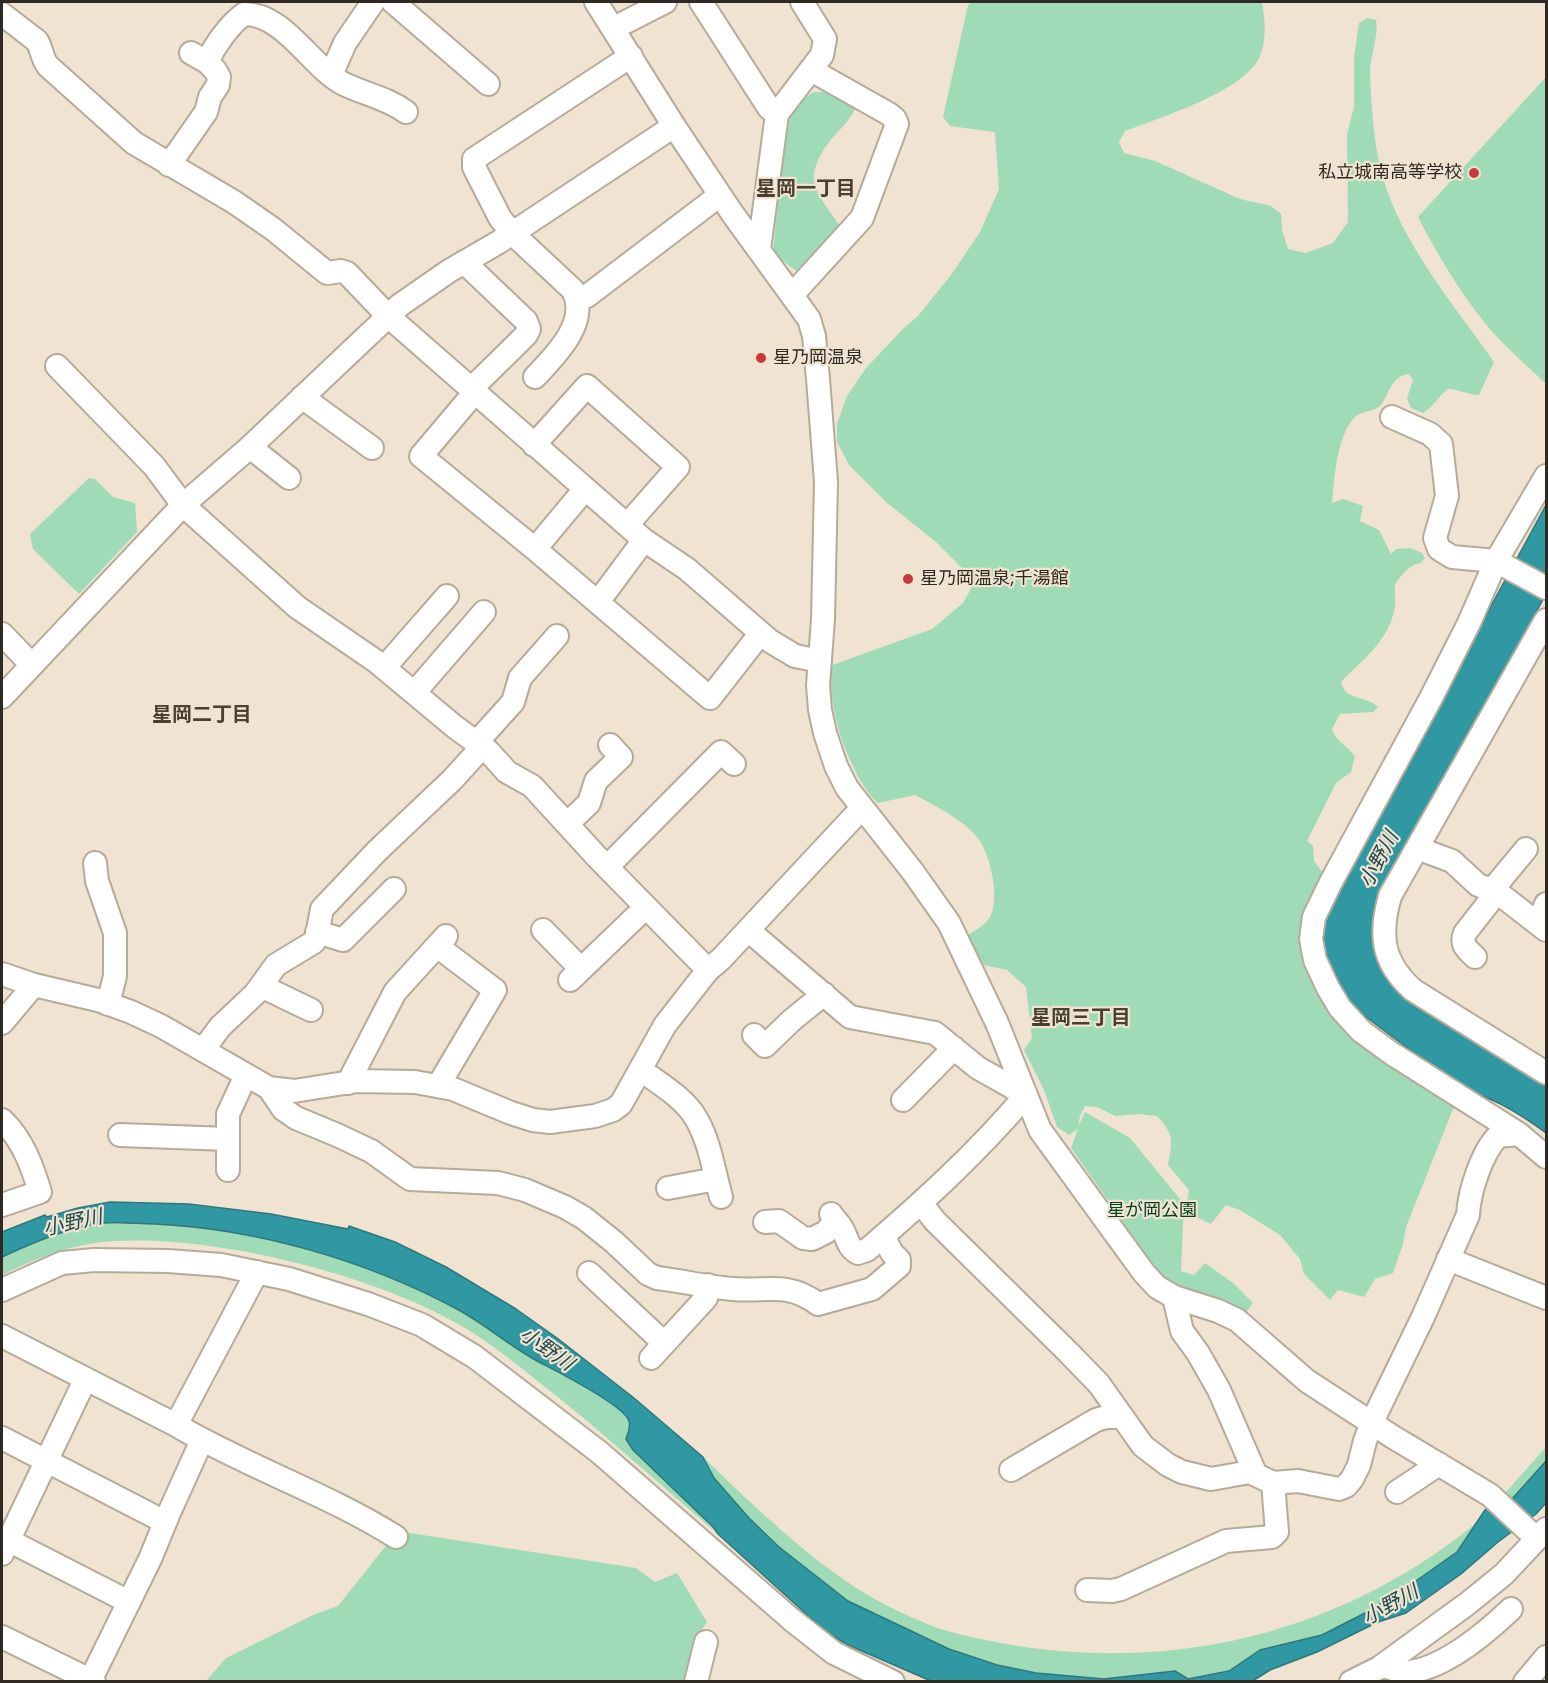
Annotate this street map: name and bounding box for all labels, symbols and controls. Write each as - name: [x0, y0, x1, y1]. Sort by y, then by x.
- place label: 私立城南高等学校: [1318, 162, 1462, 184]
- marker: 私立城南高等学校: [1467, 166, 1481, 180]
- district label: 星岡一丁目: [756, 178, 856, 202]
- place label: 星乃岡温泉: [773, 347, 863, 369]
- marker: 星乃岡温泉: [754, 351, 768, 365]
- place label: 星乃岡温泉;千湯館: [920, 568, 1069, 590]
- marker: 星乃岡温泉;千湯館: [901, 572, 915, 586]
- district label: 星岡二丁目: [152, 704, 252, 728]
- water label: 小野川: [1355, 828, 1405, 892]
- district label: 星岡三丁目: [1031, 1007, 1131, 1031]
- park label: 星が岡公園: [1107, 1200, 1197, 1222]
- water label: 小野川: [41, 1206, 105, 1242]
- water label: 小野川: [515, 1323, 577, 1377]
- water label: 小野川: [1359, 1581, 1423, 1631]

